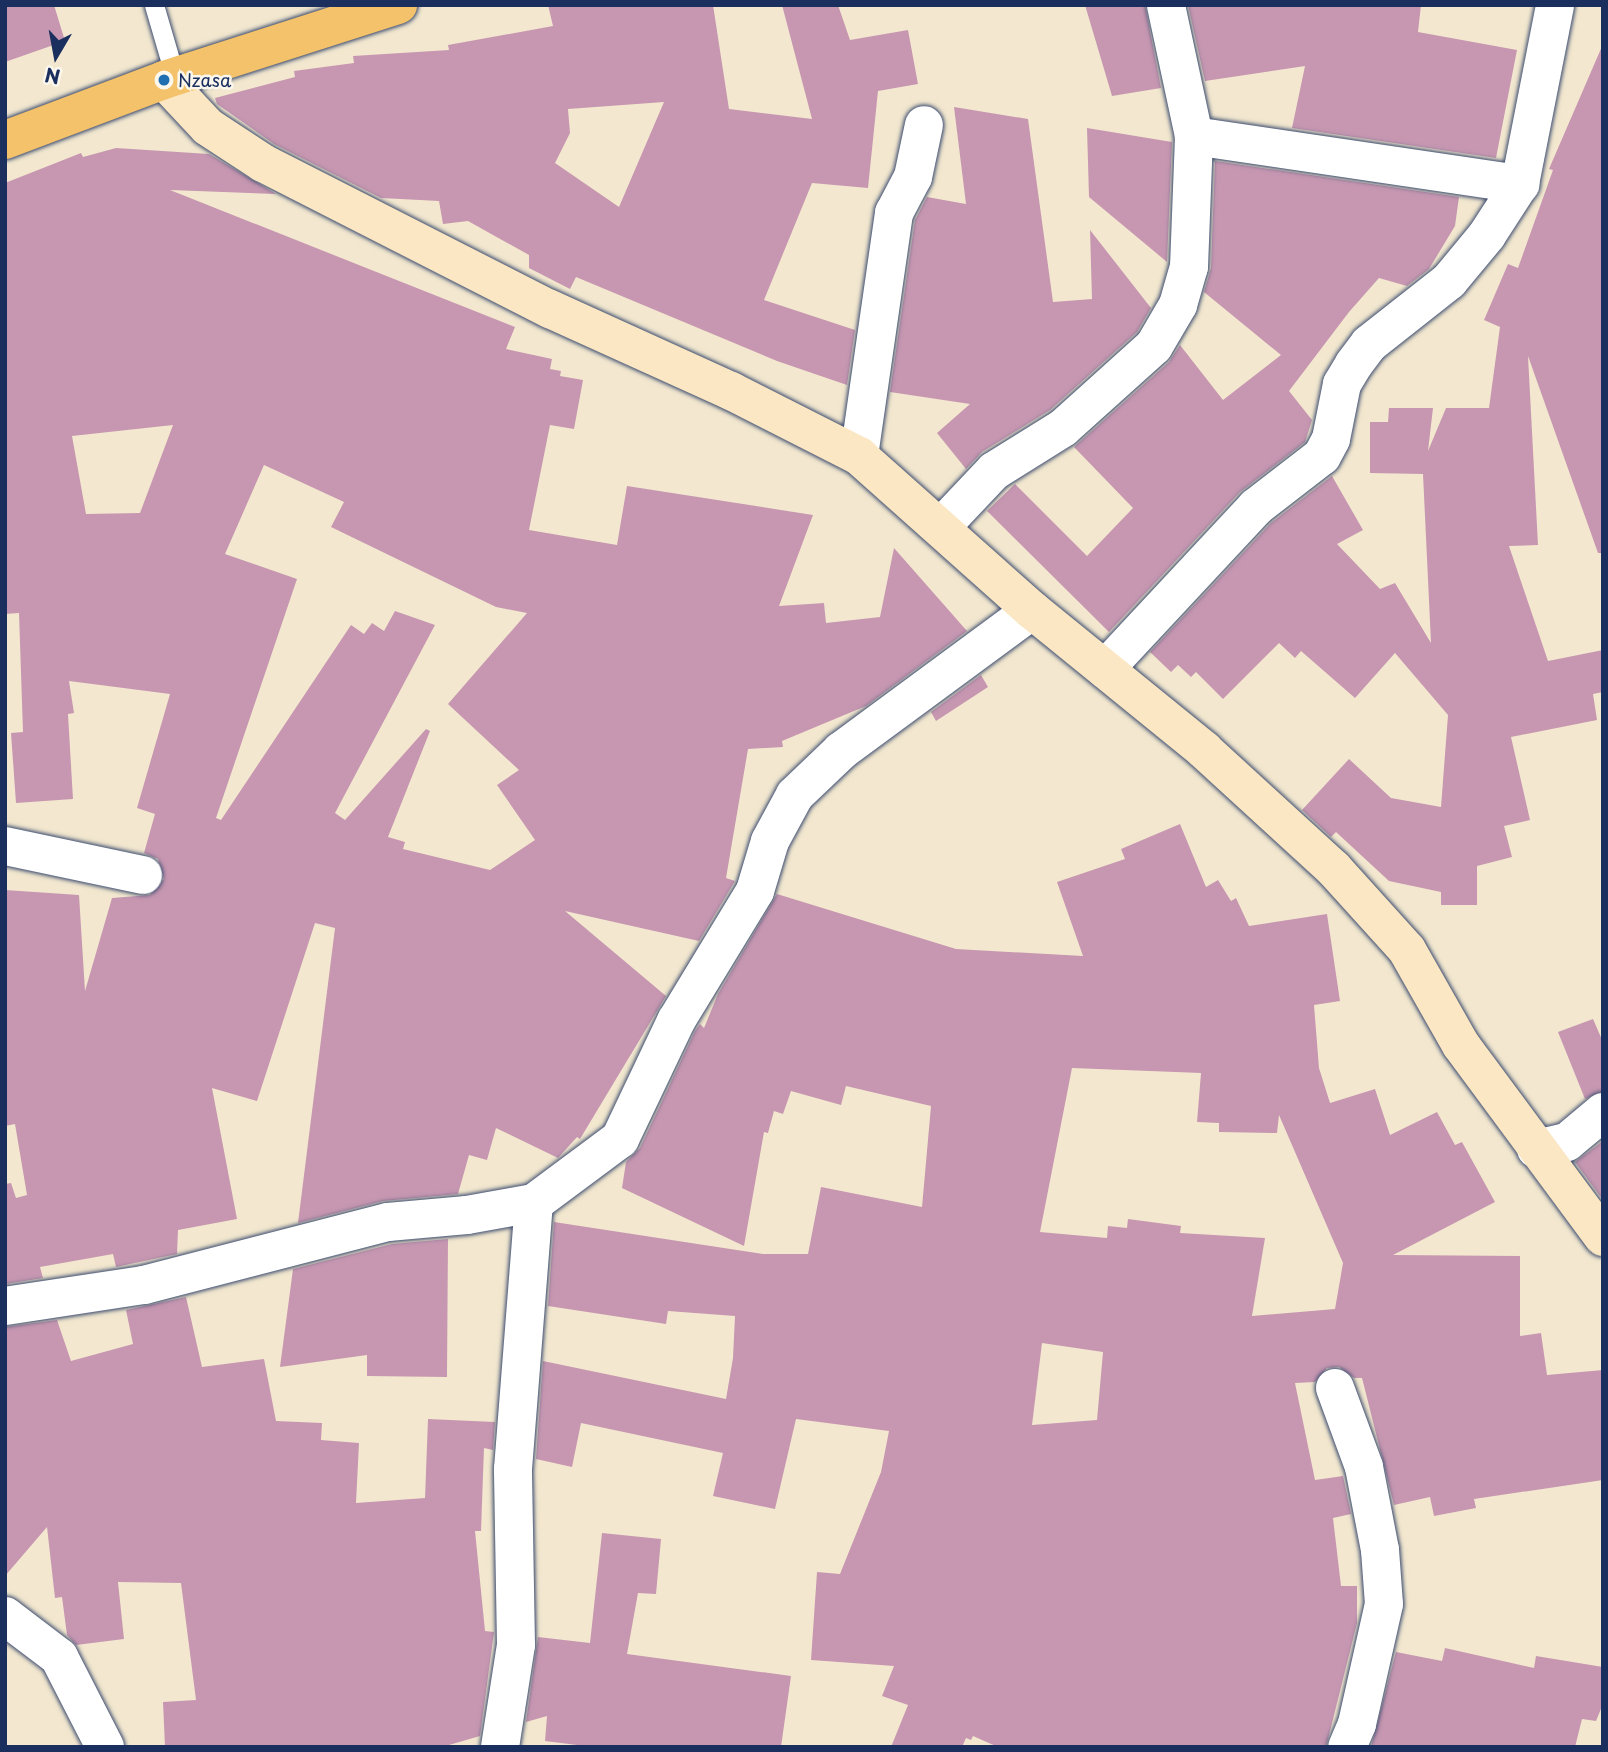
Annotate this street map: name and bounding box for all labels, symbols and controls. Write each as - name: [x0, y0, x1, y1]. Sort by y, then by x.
- north arrow: [21, 21, 91, 91]
- text: N: [43, 62, 62, 92]
- place label: Nzasa: [178, 69, 231, 91]
- marker: Nzasa: [156, 72, 172, 88]

